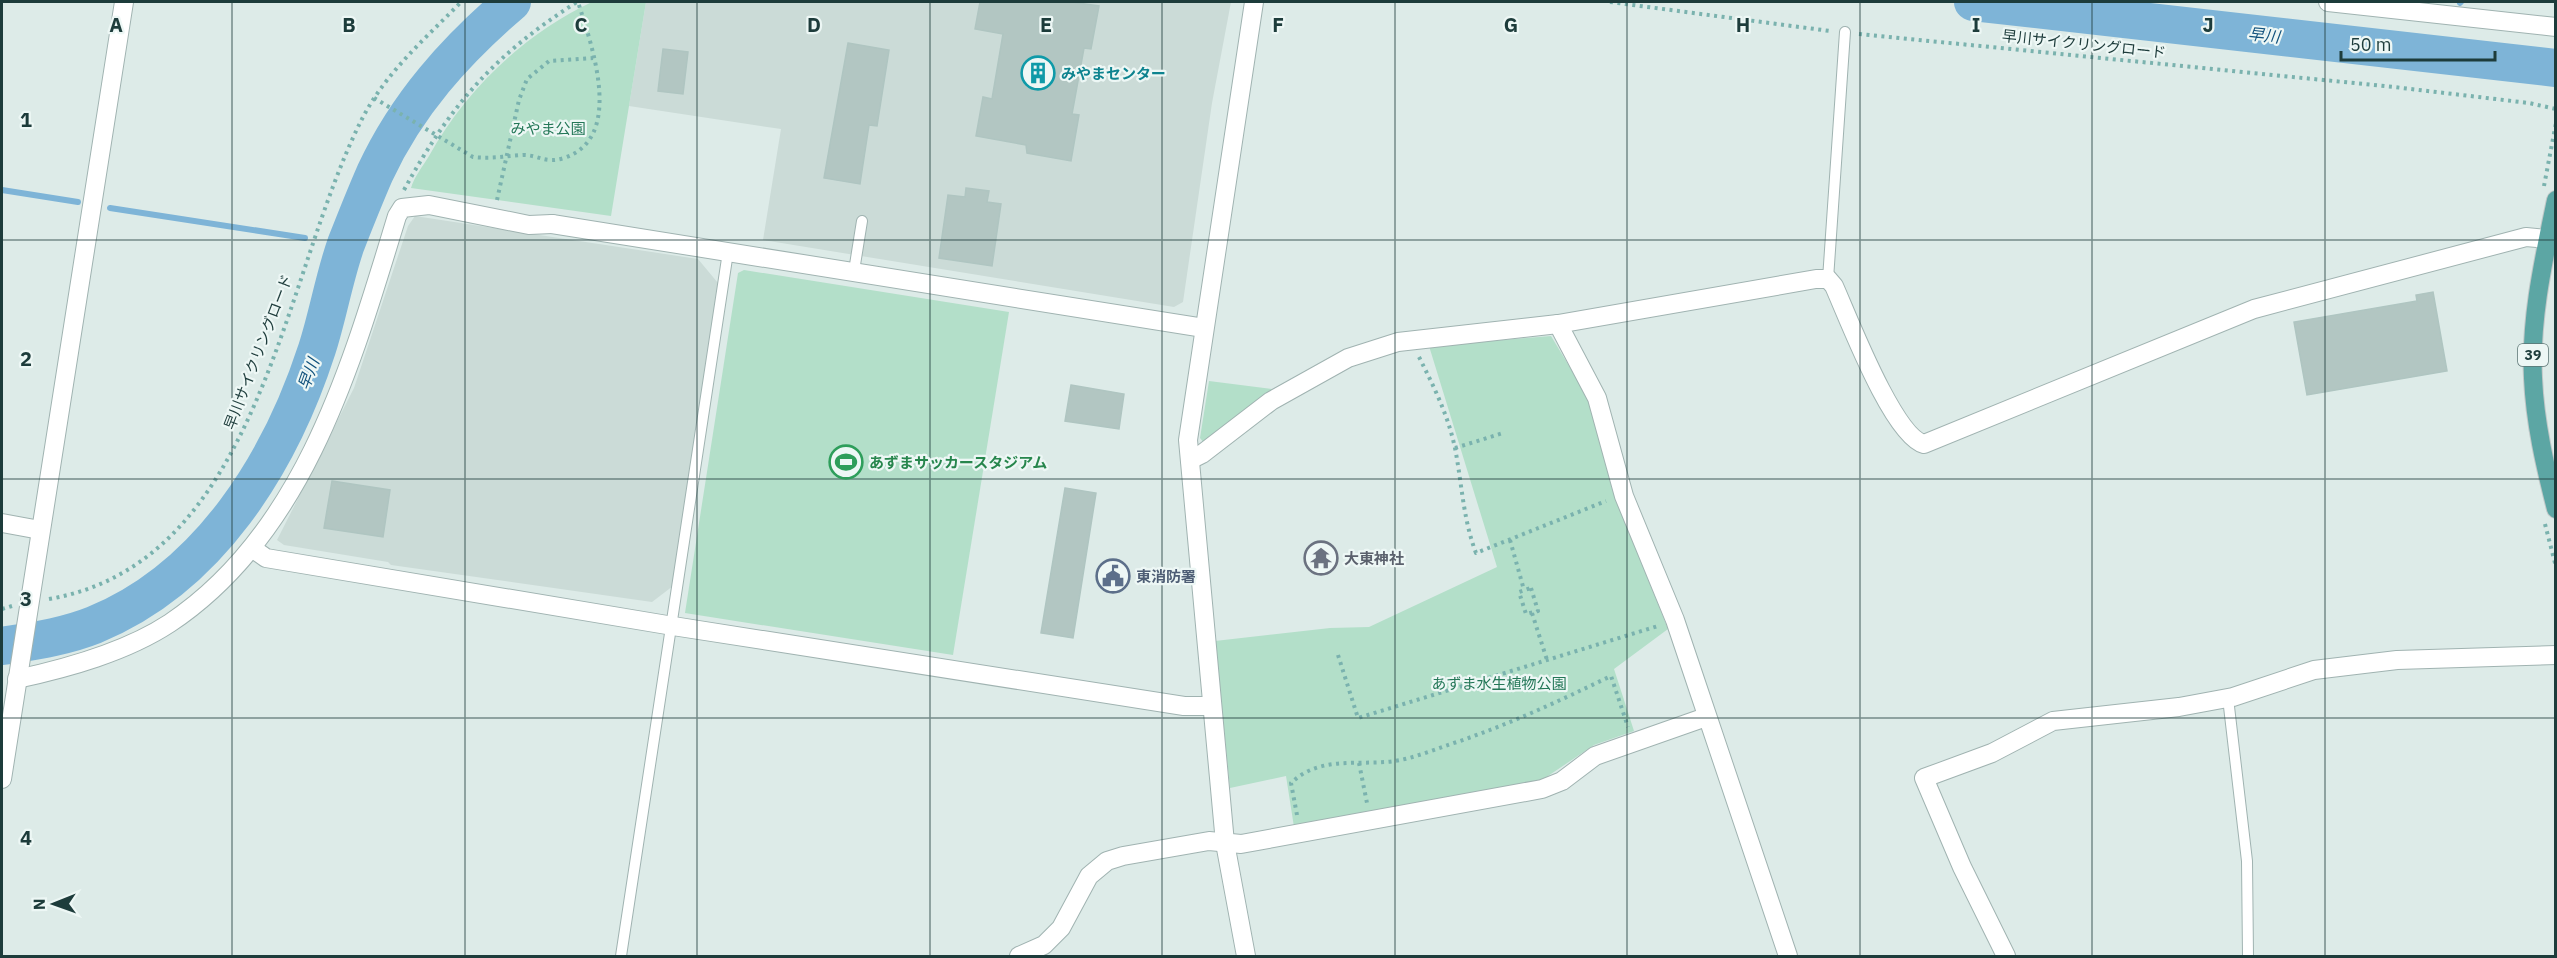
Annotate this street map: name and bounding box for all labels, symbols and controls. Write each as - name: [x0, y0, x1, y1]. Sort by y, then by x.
- text: A: [109, 11, 123, 38]
- text: B: [342, 11, 356, 38]
- text: C: [574, 11, 588, 38]
- text: D: [807, 11, 821, 38]
- text: E: [1040, 11, 1052, 38]
- text: F: [1272, 11, 1284, 38]
- text: G: [1504, 11, 1518, 38]
- text: H: [1736, 11, 1750, 38]
- text: I: [1972, 11, 1980, 38]
- text: J: [2202, 11, 2214, 38]
- water label: 早川: [2247, 23, 2283, 47]
- scale bar: [2341, 24, 2496, 62]
- street label: 早川サイクリングロード: [2001, 26, 2167, 62]
- text: 50 m: [2350, 33, 2392, 56]
- building icon: みやまセンター: [1020, 55, 1056, 91]
- place label: みやまセンター: [1061, 64, 1166, 83]
- text: 1: [20, 106, 32, 133]
- park label: みやま公園: [510, 119, 586, 138]
- street label: 早川サイクリングロード: [220, 272, 296, 432]
- road number: 39: [2518, 344, 2548, 366]
- text: 2: [20, 345, 32, 372]
- water label: 早川: [293, 354, 324, 392]
- sports icon: あずまサッカースタジアム: [828, 444, 864, 480]
- place label: あずまサッカースタジアム: [869, 453, 1047, 472]
- temple icon: 大東神社: [1303, 540, 1339, 576]
- place label: 大東神社: [1344, 549, 1404, 568]
- public building icon: 東消防署: [1095, 558, 1131, 594]
- place label: 東消防署: [1136, 567, 1196, 586]
- text: 3: [20, 585, 32, 612]
- park label: あずま水生植物公園: [1431, 674, 1567, 693]
- text: 4: [20, 824, 32, 851]
- north arrow: [24, 874, 84, 934]
- text: N: [29, 898, 49, 910]

